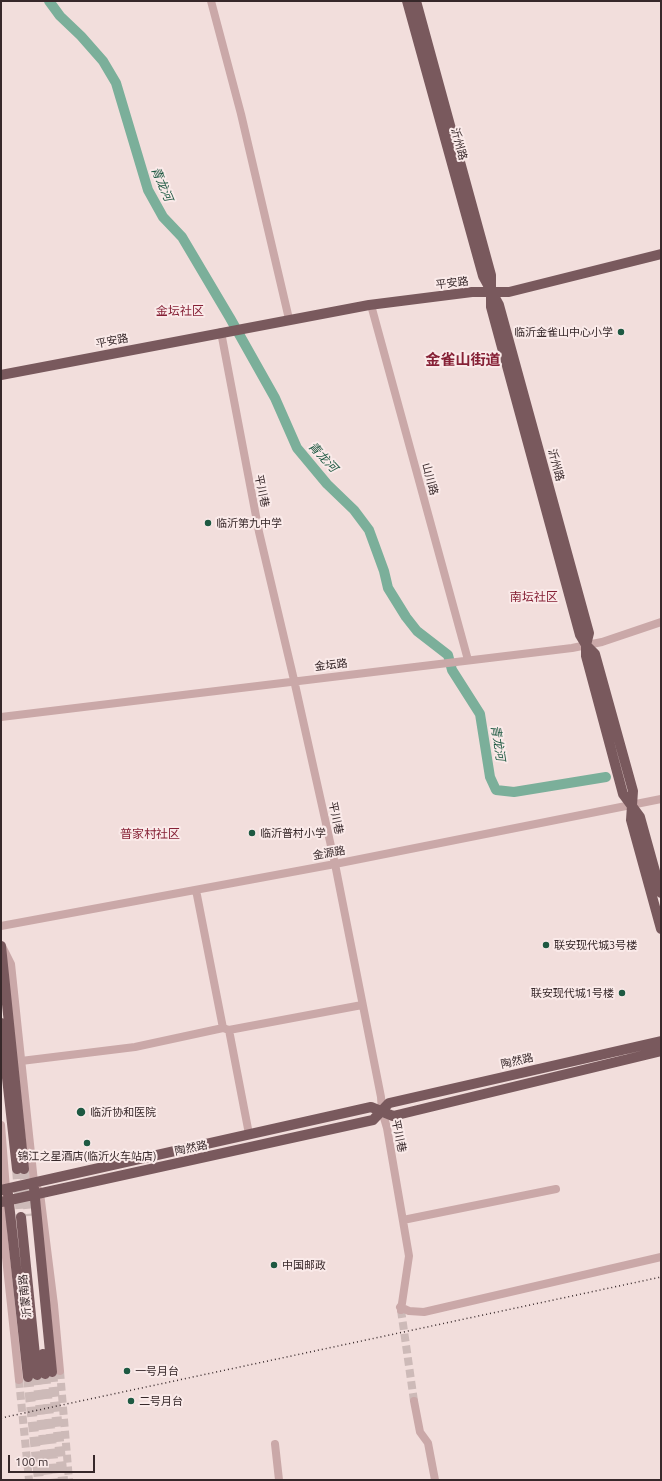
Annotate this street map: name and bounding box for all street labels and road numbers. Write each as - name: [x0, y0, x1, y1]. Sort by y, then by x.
- street label: 沂州路: [448, 126, 470, 162]
- street label: 平安路: [435, 274, 469, 292]
- street label: 平安路: [95, 331, 129, 351]
- street label: 沂州路: [545, 447, 567, 483]
- street label: 山川路: [419, 461, 441, 497]
- street label: 平川巷: [252, 473, 272, 509]
- street label: 金坛路: [314, 656, 348, 674]
- street label: 平川巷: [326, 800, 346, 836]
- street label: 金源路: [312, 844, 346, 862]
- street label: 陶然路: [499, 1051, 535, 1071]
- street label: 平川巷: [389, 1118, 409, 1154]
- street label: 陶然路: [173, 1138, 209, 1158]
- street label: 沂蒙南路: [16, 1273, 34, 1319]

